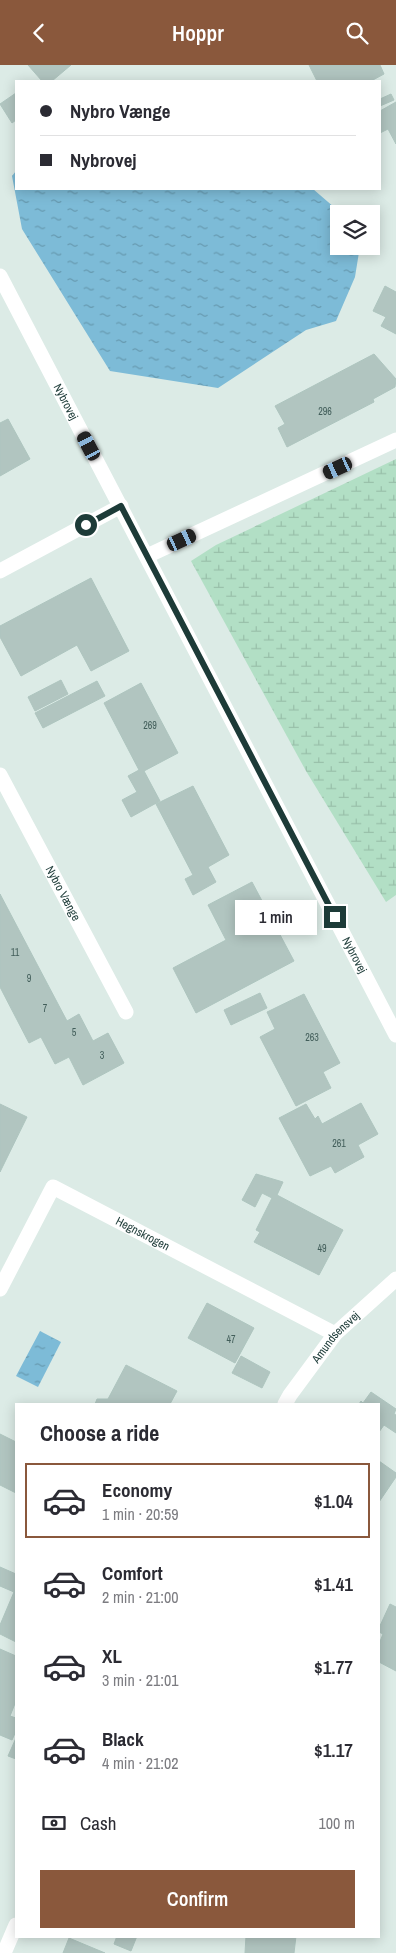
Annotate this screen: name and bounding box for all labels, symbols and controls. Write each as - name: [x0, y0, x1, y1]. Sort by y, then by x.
- text: Hoppr: [172, 18, 224, 48]
- icon: back: [25, 19, 53, 47]
- icon: search: [343, 19, 371, 47]
- text: Nybro Vænge: [70, 98, 170, 124]
- text: Nybrovej: [70, 147, 137, 173]
- map controls: [330, 205, 380, 255]
- button: layers: [330, 205, 380, 255]
- street label: Nybrovej: [50, 381, 82, 423]
- house number: 296: [318, 405, 332, 418]
- car: [75, 429, 102, 463]
- car: [321, 455, 354, 481]
- route start: [75, 514, 97, 536]
- car: [165, 527, 198, 553]
- house number: 269: [143, 719, 157, 732]
- street label: Nybro Vænge: [42, 863, 84, 924]
- callout: 1 min: [235, 899, 318, 935]
- text: 1 min: [259, 906, 293, 928]
- route end: [324, 906, 346, 928]
- street label: Nybrovej: [338, 934, 370, 976]
- house number: 11: [11, 946, 20, 959]
- house number: 9: [27, 972, 32, 985]
- house number: 7: [43, 1002, 48, 1015]
- house number: 5: [72, 1026, 77, 1039]
- house number: 263: [305, 1031, 319, 1044]
- house number: 3: [100, 1049, 105, 1062]
- house number: 261: [332, 1137, 346, 1150]
- street label: Hegnskrogen: [113, 1213, 172, 1254]
- house number: 49: [317, 1242, 327, 1255]
- street label: Amundsensvej: [308, 1308, 363, 1367]
- house number: 47: [226, 1333, 236, 1346]
- text: Choose a ride: [40, 1418, 159, 1448]
- text: Economy: [102, 1477, 172, 1503]
- icon: car: [42, 1478, 87, 1523]
- text: $1.04: [314, 1488, 353, 1514]
- text: 1 min · 20:59: [102, 1503, 179, 1525]
- text: Comfort: [102, 1560, 163, 1586]
- icon: car: [42, 1561, 87, 1606]
- text: $1.41: [314, 1571, 353, 1597]
- text: 2 min · 21:00: [102, 1586, 179, 1608]
- text: XL: [102, 1643, 122, 1669]
- icon: car: [42, 1644, 87, 1689]
- text: $1.77: [314, 1654, 353, 1680]
- text: 3 min · 21:01: [102, 1669, 179, 1691]
- text: Black: [102, 1726, 144, 1752]
- icon: car: [42, 1727, 87, 1772]
- text: $1.17: [314, 1737, 353, 1763]
- text: 4 min · 21:02: [102, 1752, 179, 1774]
- icon: cash: [40, 1809, 68, 1837]
- text: Cash: [80, 1810, 116, 1836]
- text: 100 m: [319, 1812, 355, 1834]
- button: Confirm: [40, 1870, 355, 1928]

